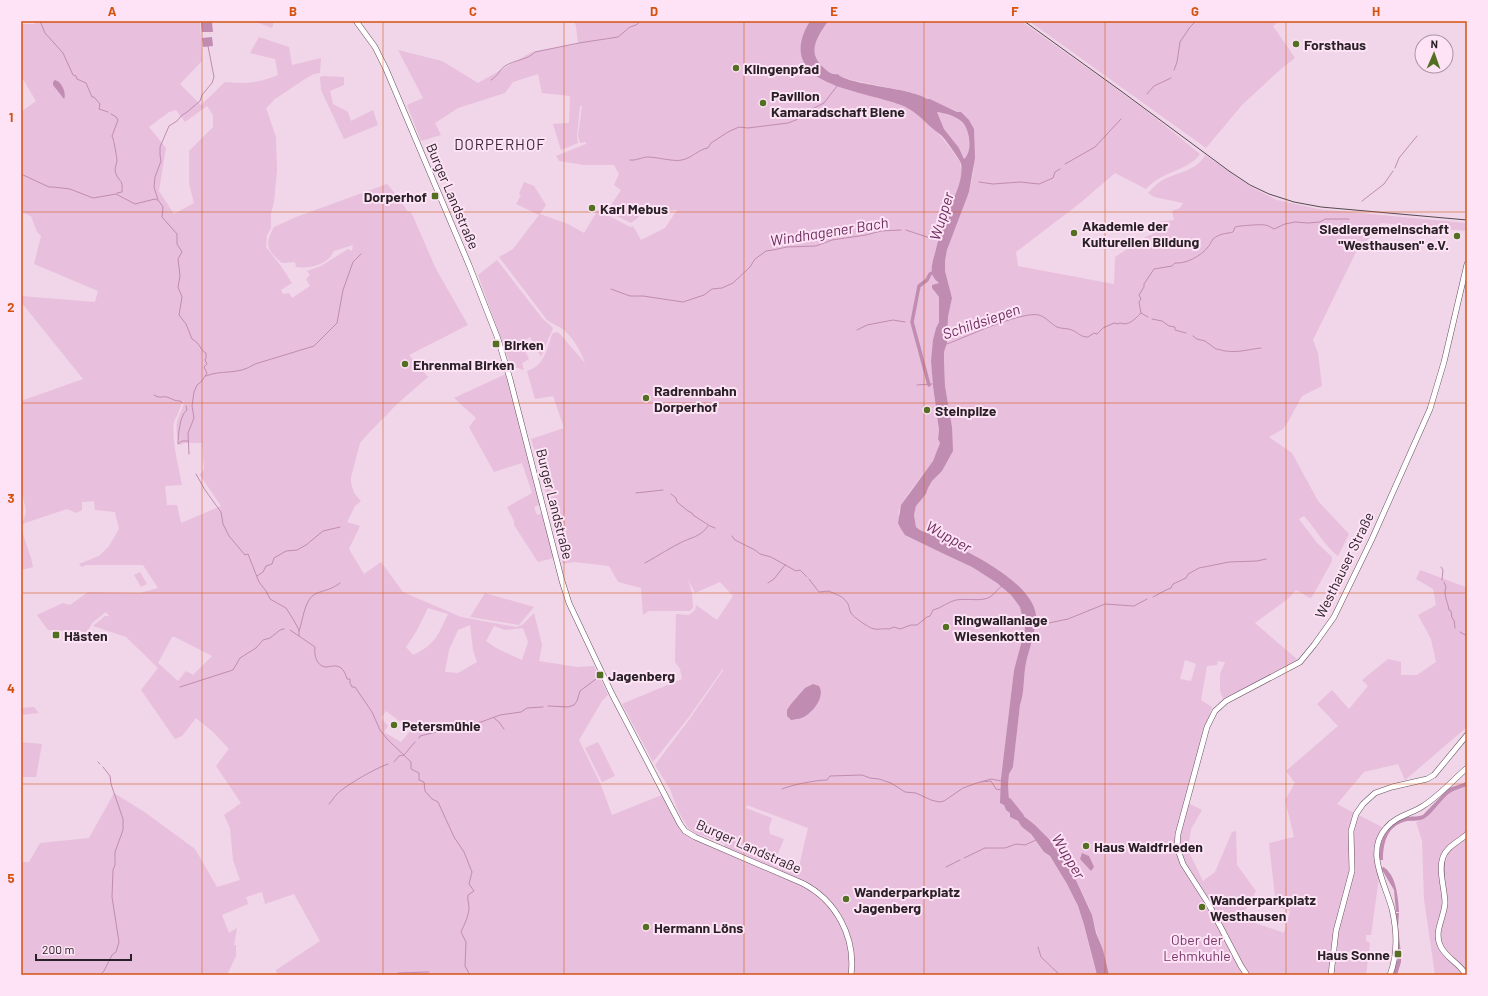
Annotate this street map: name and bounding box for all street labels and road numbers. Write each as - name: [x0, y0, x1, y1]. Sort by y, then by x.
- street label: Burger Landstraße: [423, 141, 483, 251]
- street label: Burger Landstraße: [533, 447, 577, 561]
- street label: Westhauser Straße: [1311, 509, 1377, 621]
- street label: Burger Landstraße: [694, 815, 804, 877]

